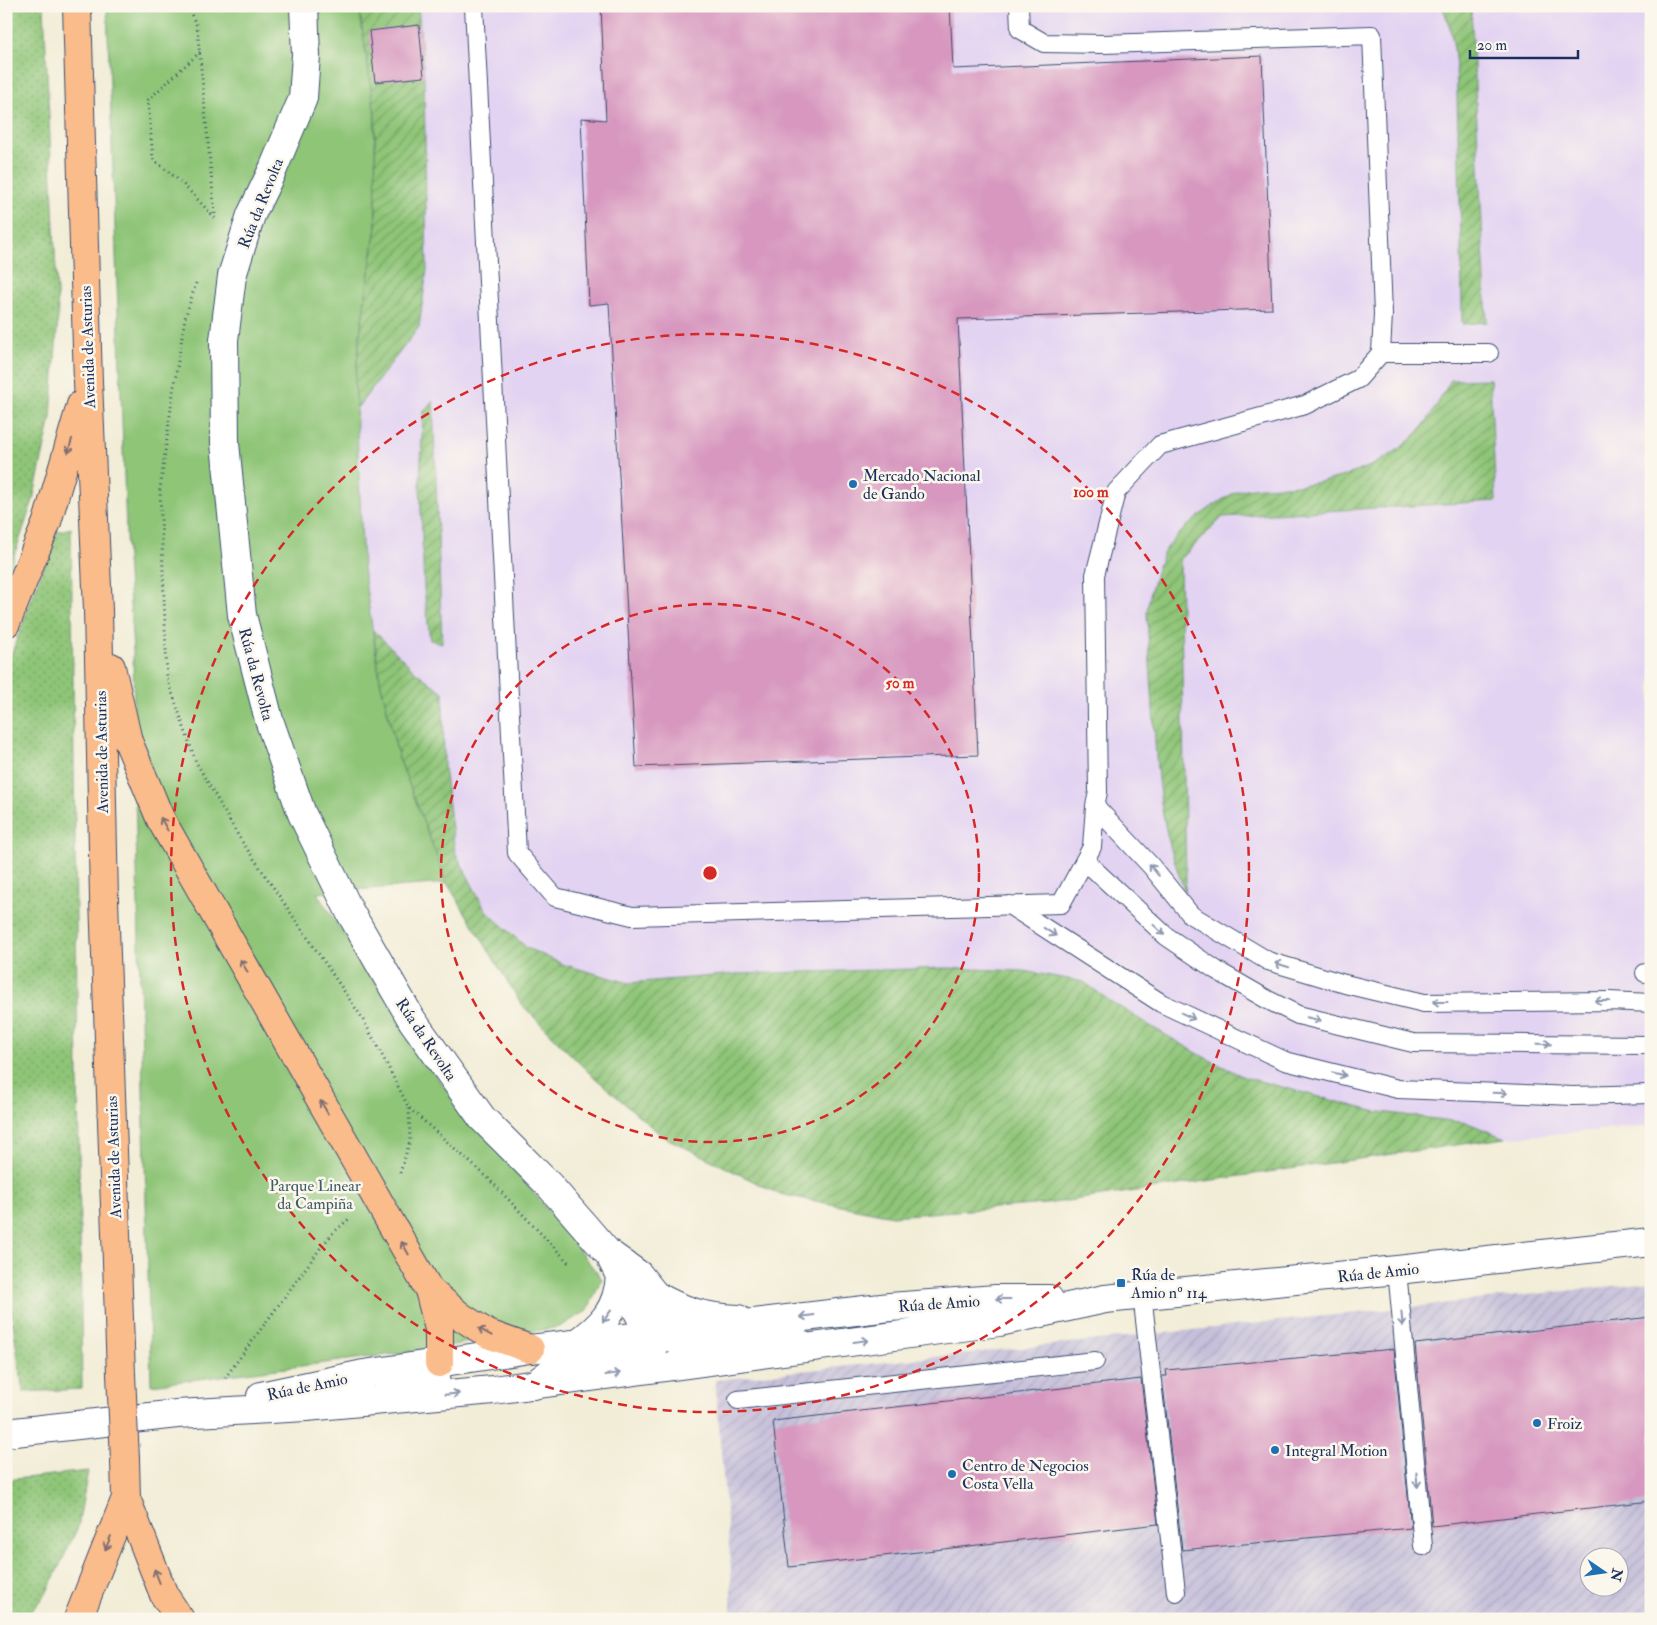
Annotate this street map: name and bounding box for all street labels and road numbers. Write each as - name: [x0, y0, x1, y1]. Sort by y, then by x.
- street label: Rúa da Revolta: [234, 155, 288, 251]
- street label: Avenida de Asturias: [76, 285, 100, 410]
- street label: Rúa da Revolta: [234, 626, 278, 723]
- street label: Avenida de Asturias: [91, 690, 113, 815]
- street label: Rúa da Revolta: [391, 994, 461, 1085]
- street label: Avenida de Asturias: [102, 1095, 126, 1220]
- street label: Rúa de Amio: [1336, 1259, 1420, 1287]
- street label: Rúa de Amio: [898, 1291, 981, 1317]
- street label: Rúa de Amio: [265, 1369, 350, 1405]

